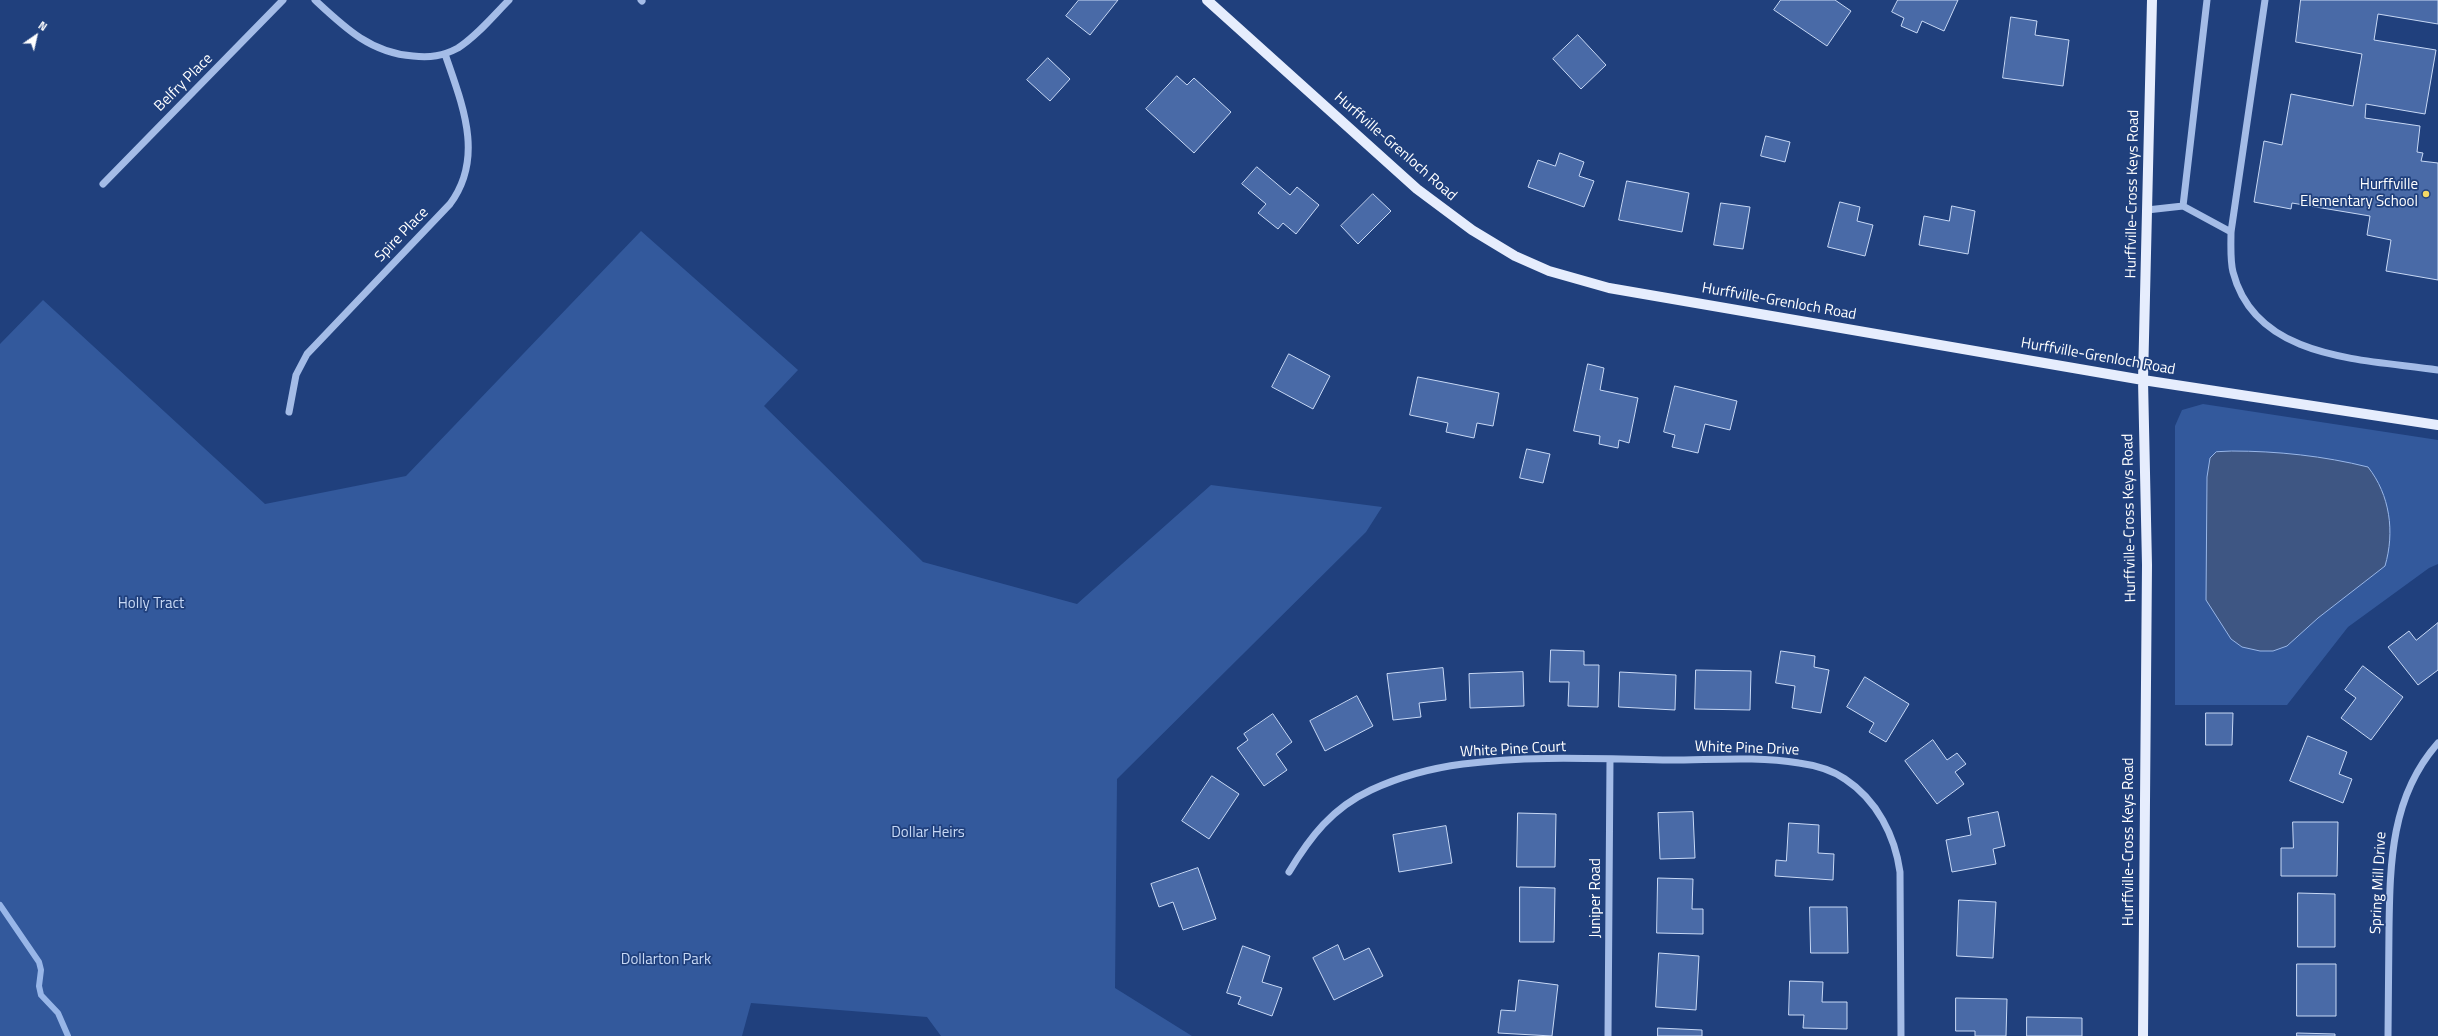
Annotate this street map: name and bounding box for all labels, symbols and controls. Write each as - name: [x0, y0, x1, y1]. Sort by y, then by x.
- north arrow: [16, 16, 56, 56]
- text: N: [35, 17, 50, 35]
- street label: Belfry Place: [151, 50, 217, 116]
- street label: Hurffville-Grenloch Road: [1330, 89, 1460, 205]
- street label: Hurffville-Cross Keys Road: [2123, 109, 2143, 279]
- place label: Hurffville Elementary School: [2300, 176, 2418, 211]
- marker: Hurffville Elementary School: [2421, 189, 2431, 199]
- street label: Spire Place: [372, 204, 432, 266]
- street label: Hurffville-Grenloch Road: [1700, 280, 1858, 324]
- street label: Hurffville-Grenloch Road: [2019, 335, 2177, 379]
- street label: Hurffville-Cross Keys Road: [2120, 433, 2140, 603]
- park label: Holly Tract: [118, 595, 184, 613]
- street label: White Pine Court: [1459, 738, 1567, 762]
- street label: White Pine Drive: [1694, 738, 1800, 760]
- street label: Hurffville-Cross Keys Road: [2120, 758, 2138, 926]
- park label: Dollar Heirs: [891, 824, 965, 842]
- street label: Spring Mill Drive: [2367, 831, 2391, 935]
- street label: Juniper Road: [1587, 858, 1605, 938]
- park label: Dollarton Park: [621, 951, 711, 969]

